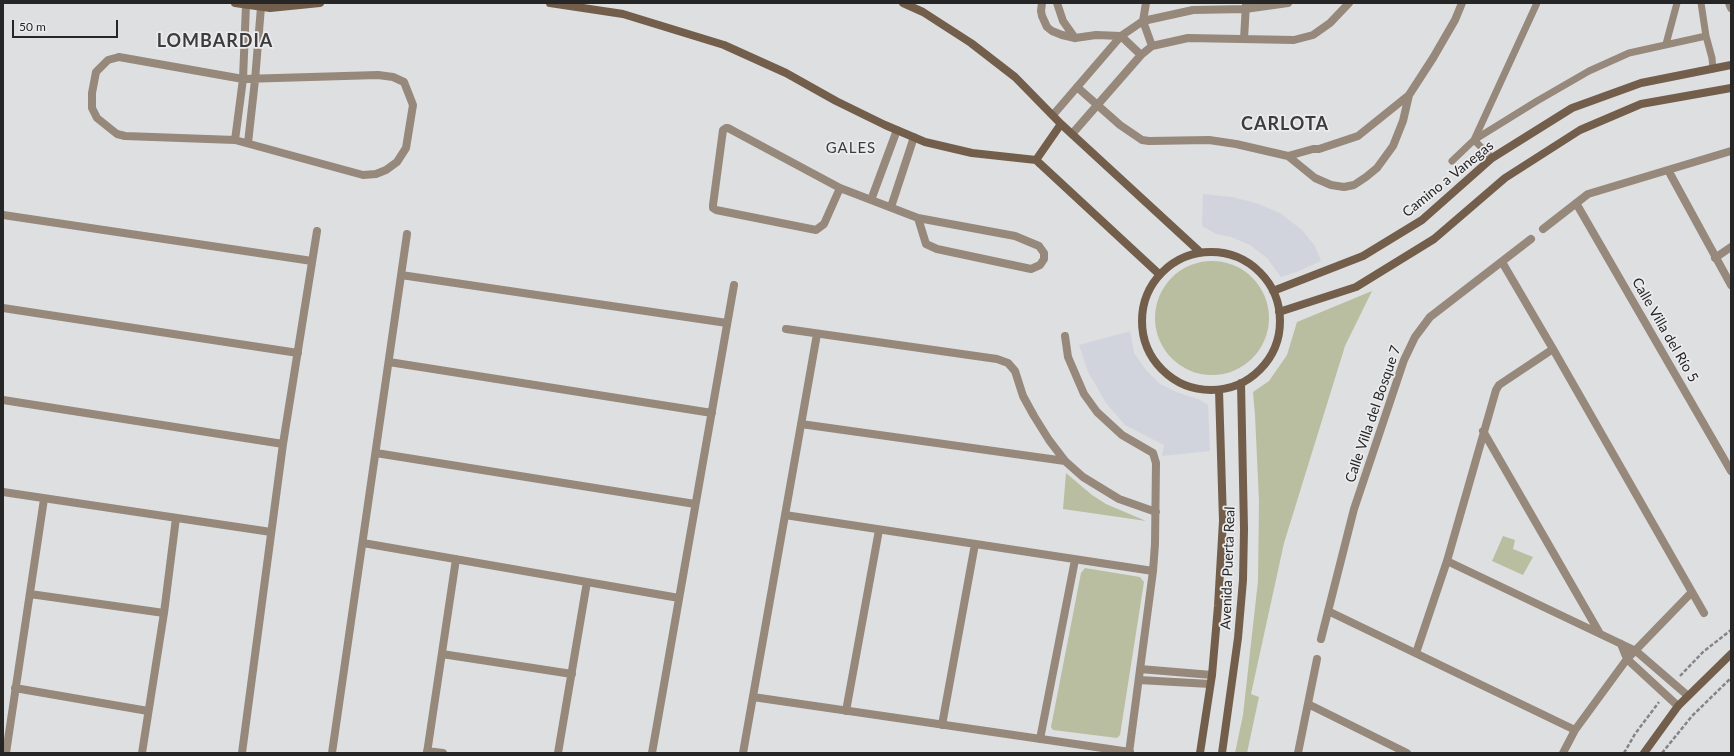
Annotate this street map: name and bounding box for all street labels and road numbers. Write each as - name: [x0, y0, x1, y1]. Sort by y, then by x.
- street label: Camino a Vanegas: [1399, 137, 1497, 221]
- street label: Calle Villa del Río 5: [1628, 275, 1702, 385]
- street label: Calle Villa del Bosque 7: [1342, 343, 1404, 485]
- street label: Avenida Puerta Real: [1217, 506, 1239, 630]

